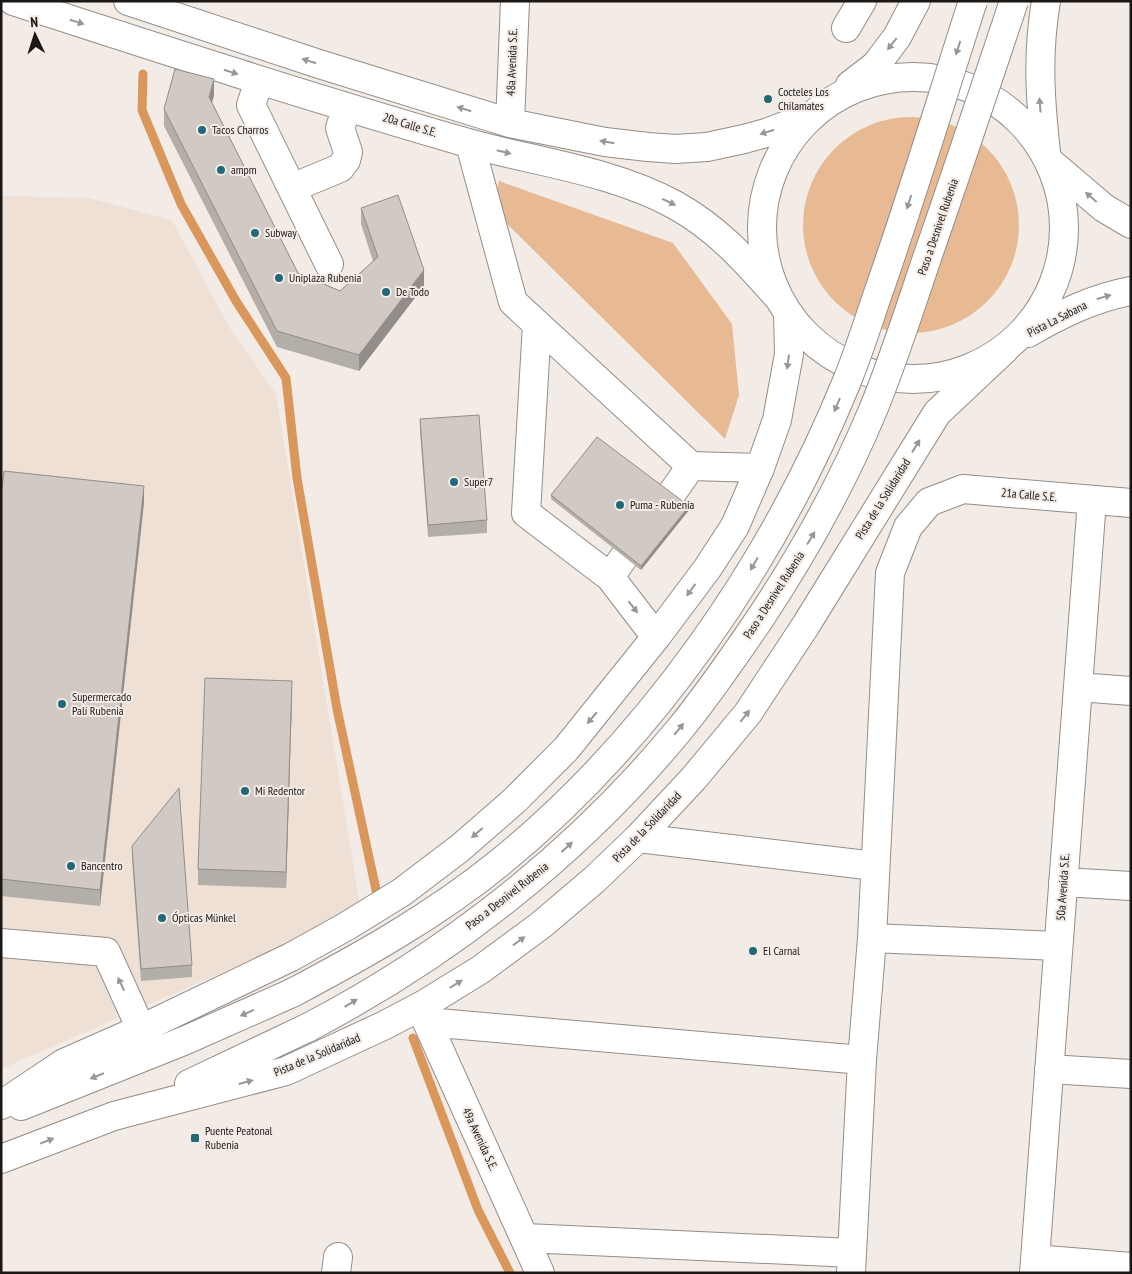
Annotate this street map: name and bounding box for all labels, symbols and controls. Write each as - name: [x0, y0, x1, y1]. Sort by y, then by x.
- north arrow: [10, 10, 60, 60]
- text: N: [30, 13, 38, 31]
- one-way arrow: [69, 18, 84, 26]
- street label: 48a Avenida S.E.: [503, 28, 520, 96]
- one-way arrow: [887, 37, 898, 50]
- one-way arrow: [954, 40, 961, 55]
- one-way arrow: [301, 56, 316, 64]
- one-way arrow: [224, 68, 239, 76]
- place label: Cocteles Los Chilamates: [778, 84, 829, 113]
- marker: Cocteles Los Chilamates: [762, 93, 774, 105]
- one-way arrow: [1036, 96, 1044, 112]
- one-way arrow: [456, 105, 471, 112]
- street label: 20a Calle S.E.: [381, 109, 439, 140]
- place label: Tacos Charros: [212, 122, 268, 137]
- marker: Tacos Charros: [196, 124, 208, 136]
- one-way arrow: [759, 129, 774, 137]
- one-way arrow: [598, 138, 614, 146]
- one-way arrow: [497, 148, 512, 156]
- place label: ampm: [231, 162, 257, 177]
- marker: ampm: [215, 164, 227, 176]
- street label: Paso a Desnivel Rubenia: [914, 176, 961, 277]
- one-way arrow: [1084, 191, 1097, 202]
- one-way arrow: [905, 195, 912, 210]
- one-way arrow: [662, 198, 676, 206]
- place label: Subway: [265, 225, 297, 240]
- marker: Subway: [249, 227, 261, 239]
- place label: Uniplaza Rubenia: [289, 270, 362, 285]
- marker: Uniplaza Rubenia: [273, 272, 285, 284]
- place label: De Todo: [396, 284, 429, 299]
- marker: De Todo: [380, 286, 392, 298]
- one-way arrow: [1097, 293, 1112, 301]
- street label: Pista La Sabana: [1024, 297, 1089, 340]
- one-way arrow: [784, 355, 792, 371]
- one-way arrow: [833, 398, 841, 413]
- one-way arrow: [912, 439, 921, 452]
- street label: Pista de la Solidaridad: [852, 456, 913, 542]
- place label: Super7: [464, 474, 493, 489]
- marker: Super7: [448, 476, 460, 488]
- street label: 21a Calle S.E.: [1001, 485, 1058, 504]
- place label: Puma - Rubenia: [630, 497, 695, 512]
- marker: Puma - Rubenia: [614, 499, 626, 511]
- one-way arrow: [806, 531, 815, 544]
- street label: Paso a Desnivel Rubenia: [740, 548, 807, 641]
- one-way arrow: [749, 558, 758, 571]
- one-way arrow: [686, 583, 697, 596]
- one-way arrow: [628, 600, 638, 614]
- place label: Supermercado Palí Rubenia: [72, 689, 131, 718]
- marker: Supermercado Palí Rubenia: [56, 698, 68, 710]
- one-way arrow: [740, 709, 750, 723]
- one-way arrow: [586, 711, 597, 724]
- one-way arrow: [674, 723, 685, 736]
- place label: Mi Redentor: [255, 783, 306, 798]
- marker: Mi Redentor: [239, 785, 251, 797]
- street label: Pista de la Solidaridad: [609, 788, 684, 865]
- one-way arrow: [471, 827, 484, 838]
- one-way arrow: [561, 841, 573, 853]
- street label: 50a Avenida S.E.: [1053, 853, 1072, 921]
- place label: Bancentro: [81, 858, 123, 873]
- street label: Paso a Desnivel Rubenia: [462, 858, 551, 933]
- marker: Bancentro: [65, 860, 77, 872]
- place label: Ópticas Münkel: [172, 910, 236, 925]
- marker: Ópticas Münkel: [156, 912, 168, 924]
- one-way arrow: [512, 936, 526, 946]
- place label: El Carnal: [763, 943, 800, 958]
- marker: El Carnal: [747, 945, 759, 957]
- one-way arrow: [116, 977, 124, 991]
- one-way arrow: [449, 980, 462, 989]
- one-way arrow: [345, 999, 358, 1008]
- one-way arrow: [240, 1009, 254, 1017]
- street label: Pista de la Solidaridad: [271, 1030, 362, 1079]
- one-way arrow: [90, 1073, 105, 1081]
- one-way arrow: [238, 1077, 253, 1085]
- street label: 49a Avenida S.E.: [459, 1105, 502, 1173]
- place label: Puente Peatonal Rubenia: [205, 1123, 273, 1152]
- marker: Puente Peatonal Rubenia: [189, 1132, 201, 1144]
- one-way arrow: [40, 1137, 55, 1145]

